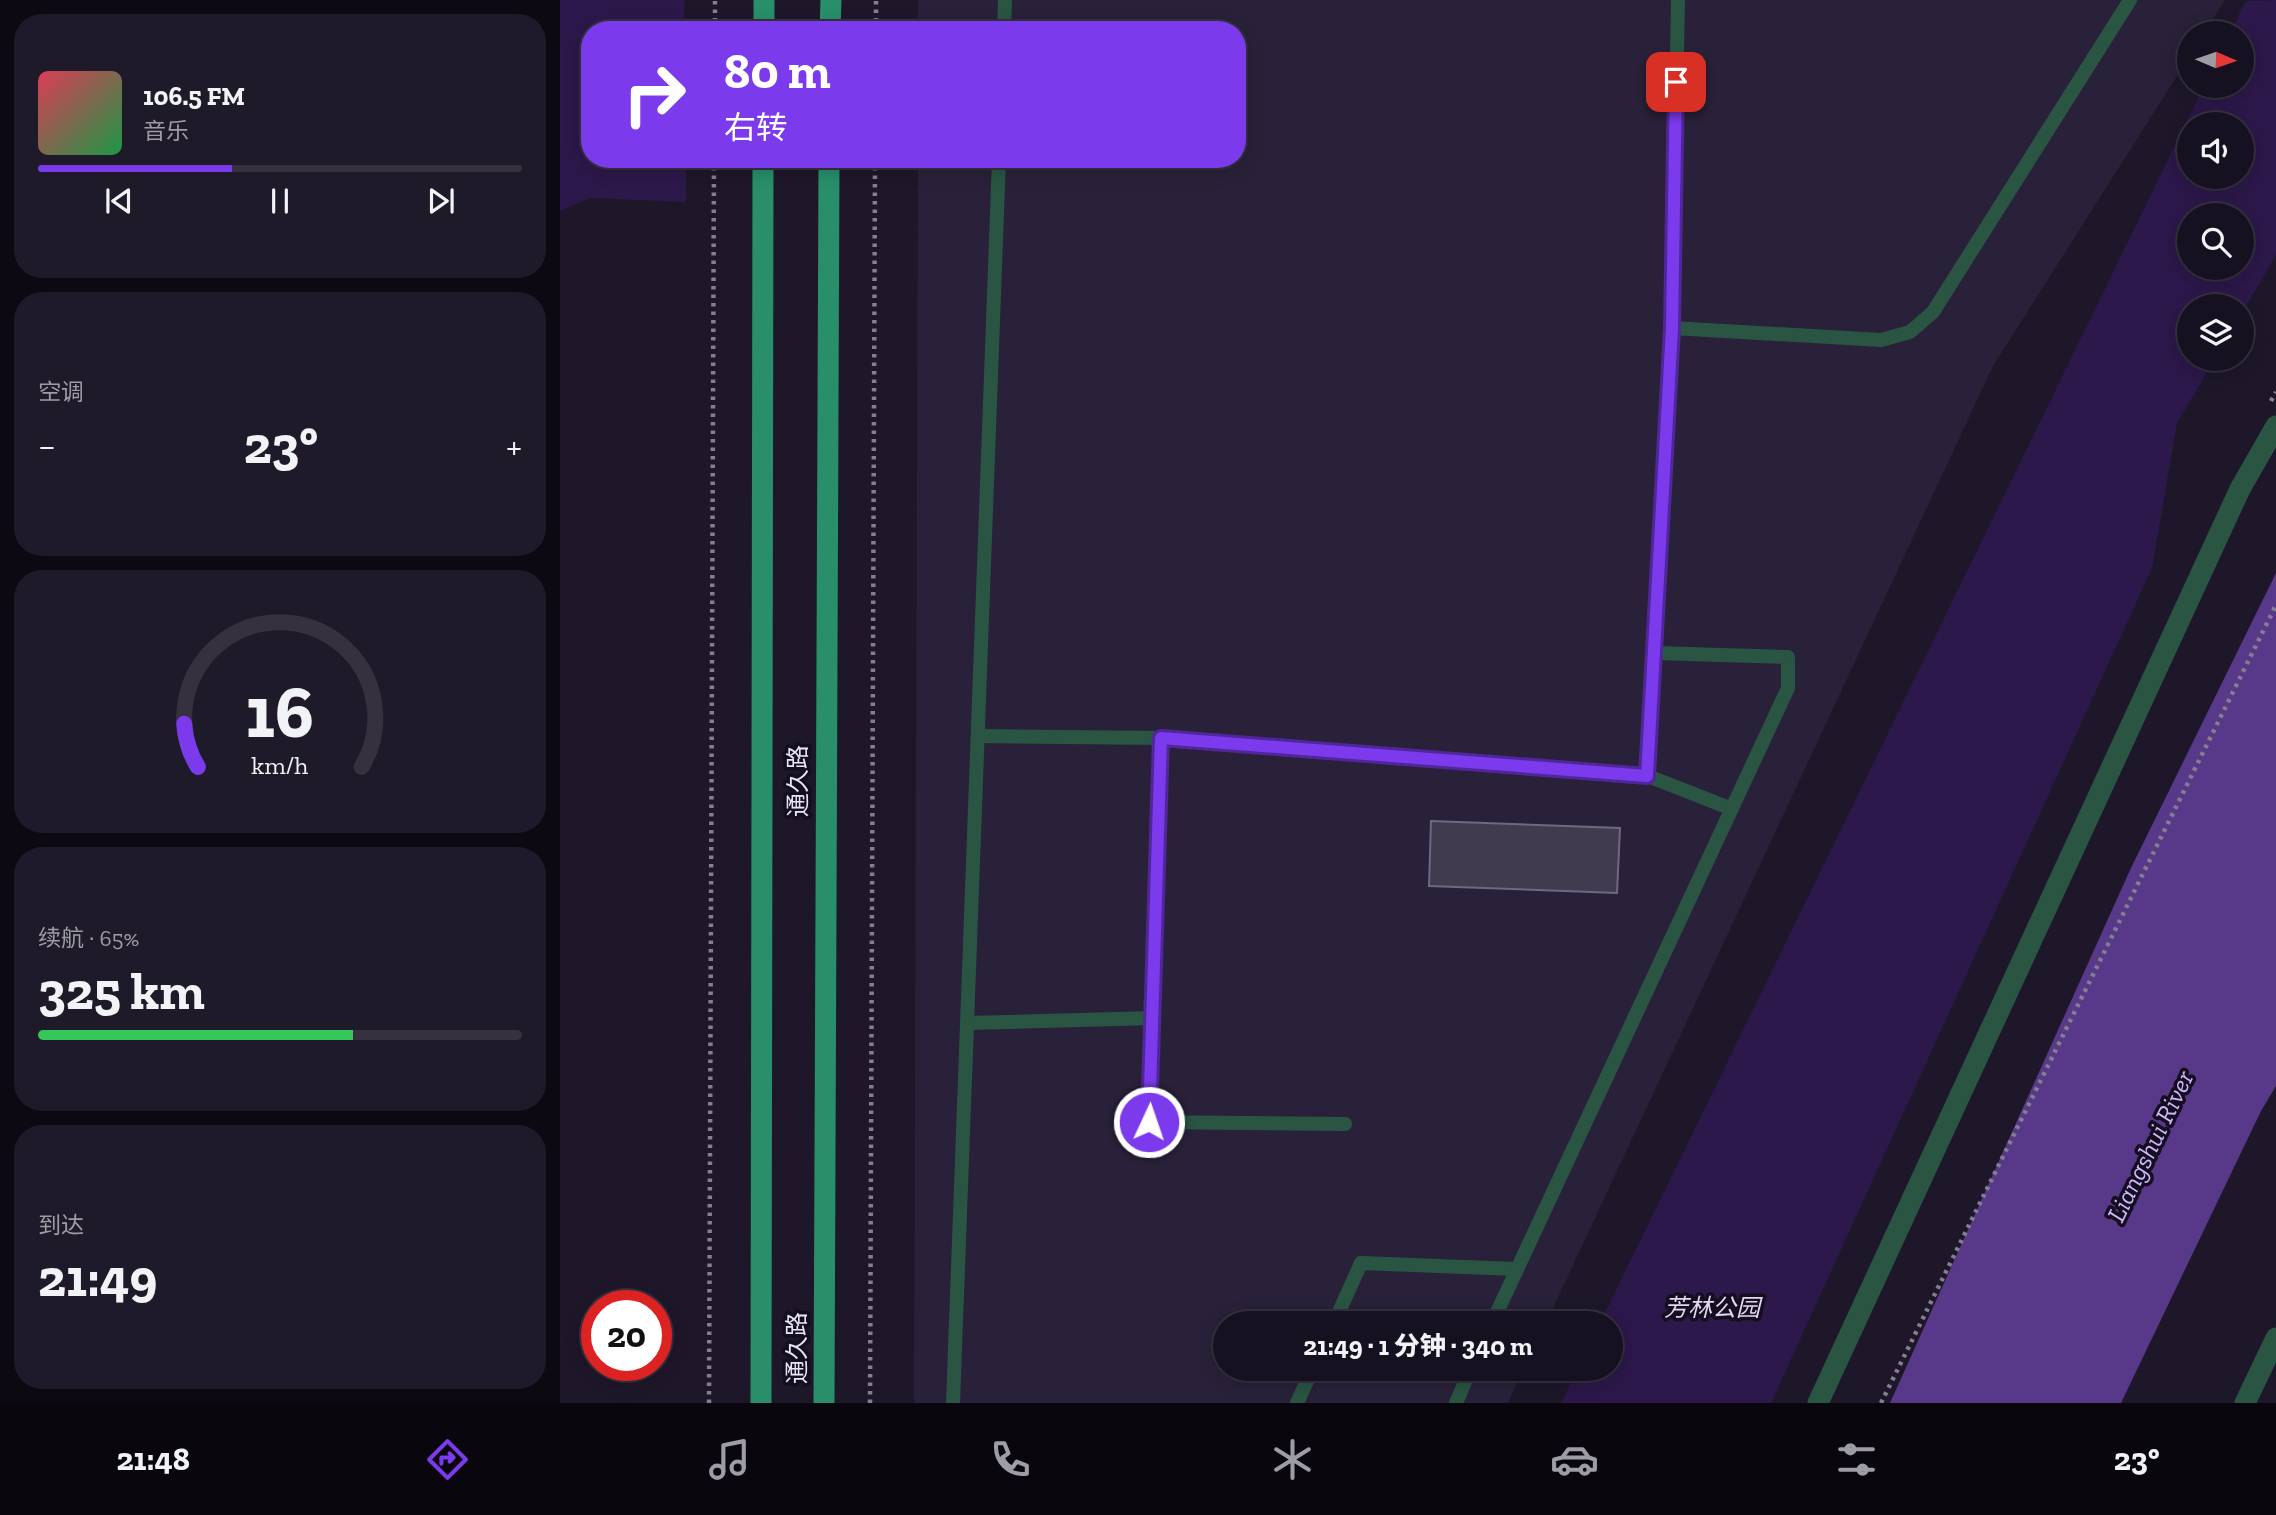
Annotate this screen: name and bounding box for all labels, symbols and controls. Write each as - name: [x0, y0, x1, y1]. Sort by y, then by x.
- north arrow: [2177, 21, 2254, 98]
- map controls: [2177, 21, 2254, 371]
- text: 80 m: [724, 42, 831, 101]
- icon: right: [609, 49, 700, 140]
- pin: [1646, 52, 1706, 112]
- icon: arrive: [1657, 63, 1695, 101]
- text: 106.5 FM: [143, 80, 245, 112]
- text: 右转: [724, 109, 788, 147]
- button: sound: [2177, 112, 2254, 189]
- text: 音乐: [143, 117, 189, 145]
- icon: previous: [100, 182, 138, 220]
- icon: pause: [261, 182, 299, 220]
- icon: next: [422, 182, 460, 220]
- button: search: [2177, 203, 2254, 280]
- button: layers: [2177, 294, 2254, 371]
- text: 空调: [38, 378, 84, 406]
- text: 23°: [244, 414, 318, 476]
- text: −: [38, 423, 56, 469]
- text: +: [506, 423, 522, 469]
- text: 16: [246, 669, 314, 757]
- street label: 通久路: [783, 745, 812, 817]
- text: km/h: [251, 750, 309, 780]
- text: 续航 · 65%: [38, 924, 139, 952]
- text: 325 km: [38, 960, 205, 1022]
- water label: Liangshui River: [2100, 1065, 2201, 1227]
- position arrow: [1112, 1085, 1186, 1159]
- text: 到达: [38, 1211, 84, 1239]
- text: 21:49: [38, 1247, 157, 1309]
- speed limit sign: 20: [581, 1290, 672, 1381]
- park label: 芳林公园: [1664, 1293, 1763, 1322]
- street label: 通久路: [782, 1312, 811, 1384]
- text: 21:49 · 1 分钟 · 340 m: [1303, 1330, 1533, 1362]
- icon: directions: [423, 1435, 472, 1484]
- icon: music: [705, 1435, 754, 1484]
- icon: phone: [986, 1435, 1035, 1484]
- icon: climate: [1268, 1435, 1317, 1484]
- icon: car: [1550, 1435, 1599, 1484]
- icon: filters: [1832, 1435, 1881, 1484]
- text: 21:48: [116, 1440, 190, 1478]
- text: 23°: [2114, 1440, 2160, 1478]

